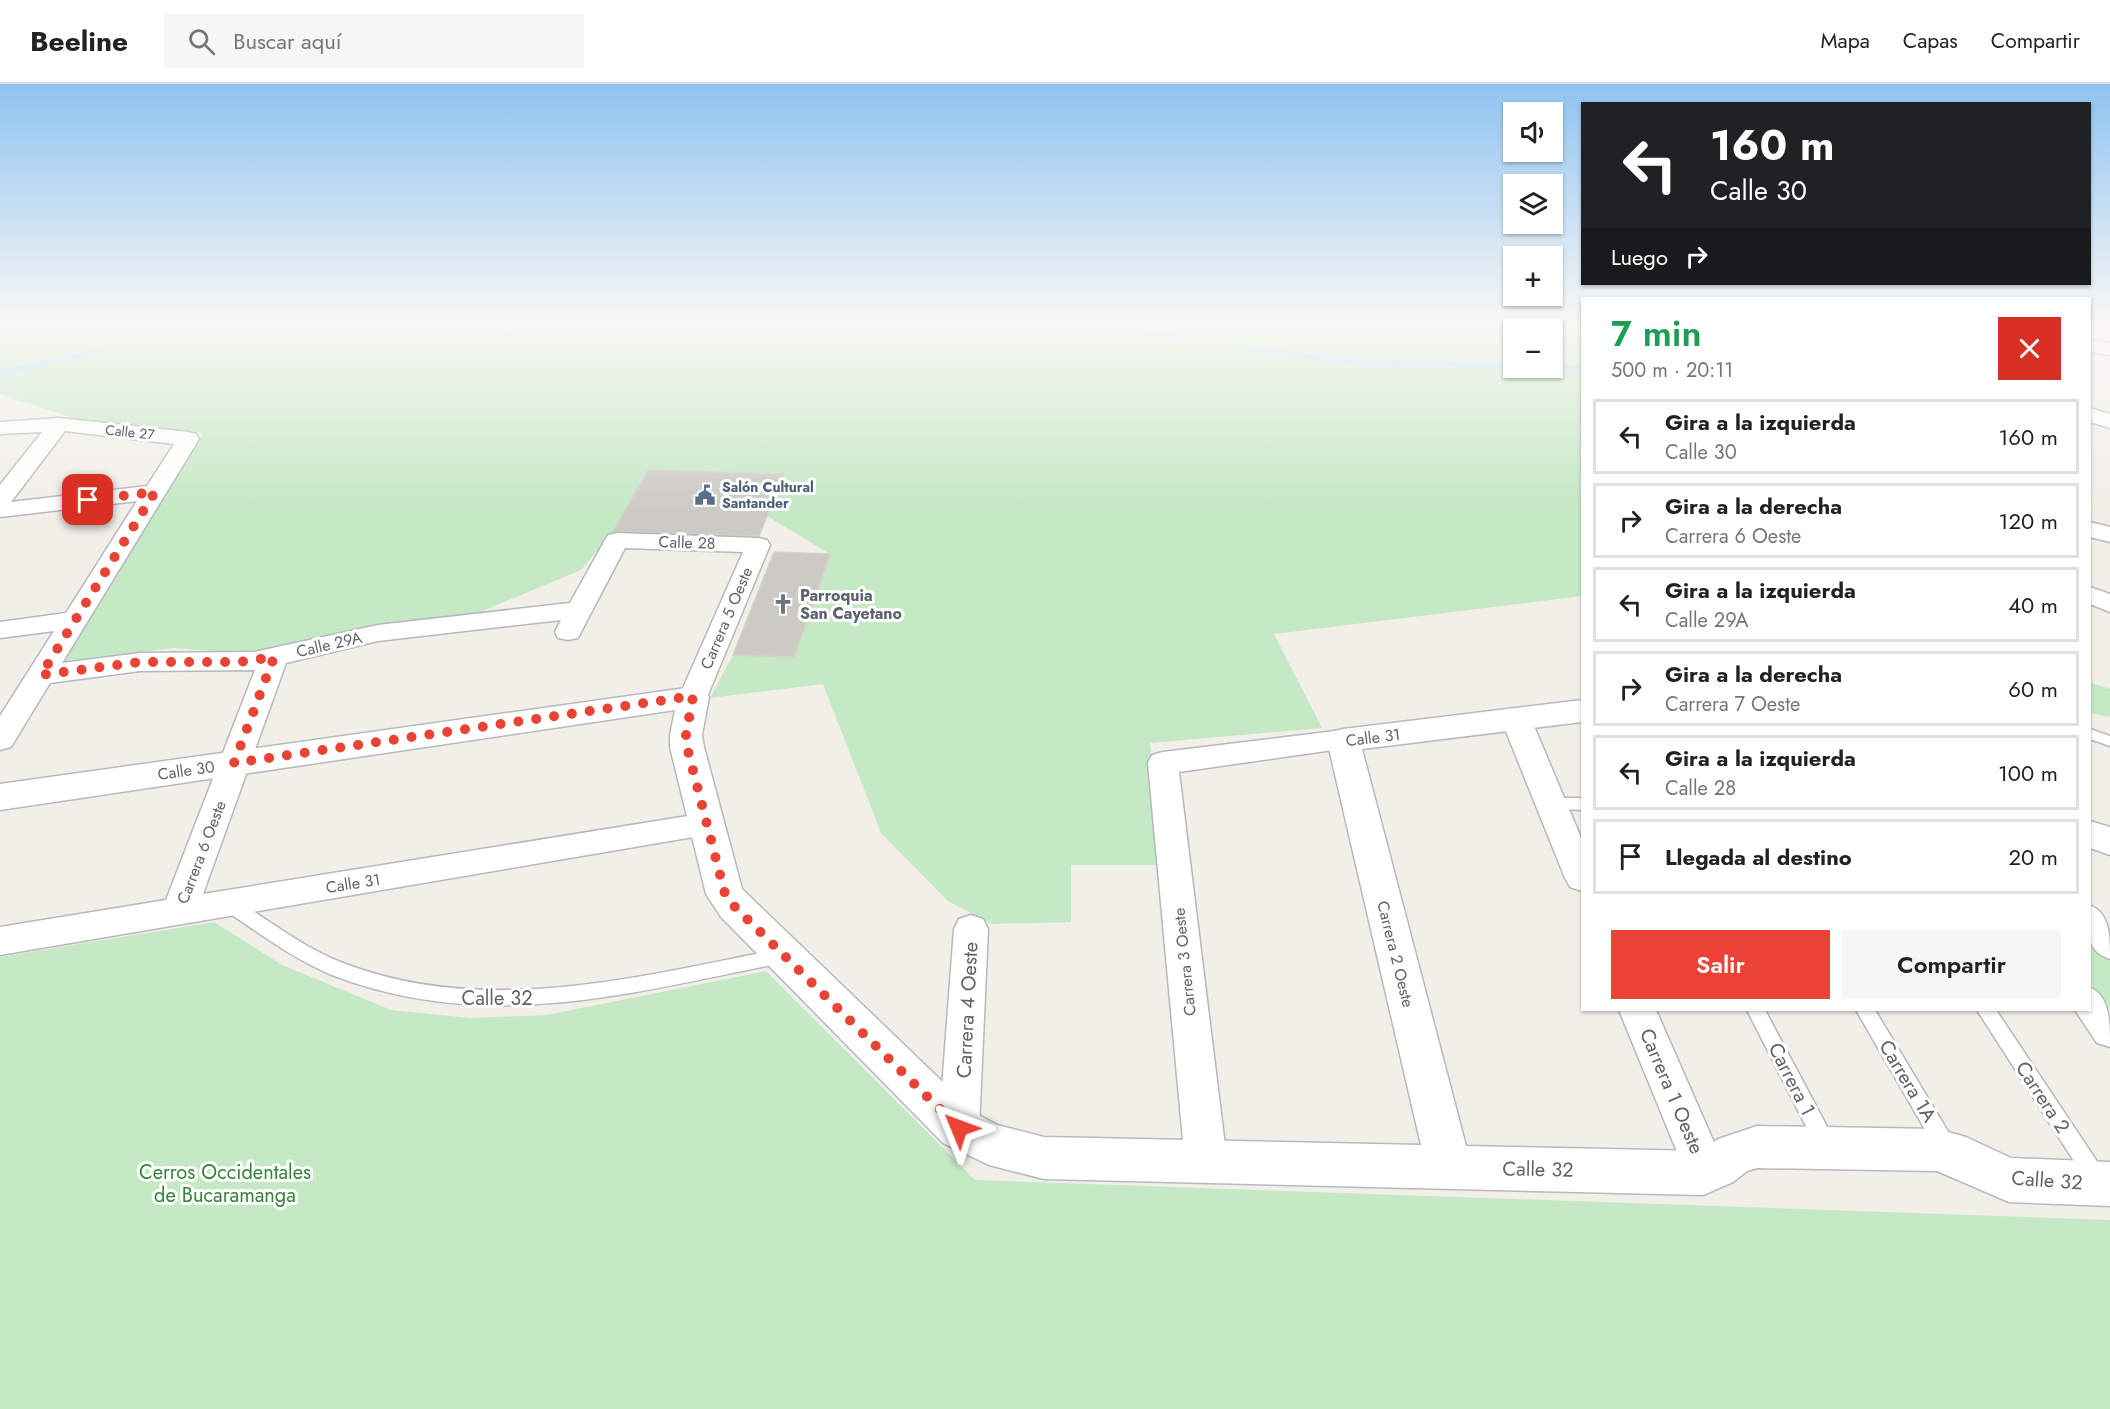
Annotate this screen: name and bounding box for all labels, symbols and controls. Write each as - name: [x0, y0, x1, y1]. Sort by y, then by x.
- search box: [164, 14, 584, 68]
- text: Beeline: [30, 21, 128, 62]
- icon: search: [185, 25, 218, 58]
- text: Buscar aquí: [233, 25, 341, 57]
- text: Mapa: [1821, 26, 1870, 56]
- text: Capas: [1903, 26, 1958, 56]
- text: Compartir: [1991, 26, 2080, 56]
- map controls: [1503, 102, 1563, 378]
- button: sound: [1503, 102, 1563, 162]
- text: 160 m: [1710, 115, 1834, 176]
- icon: left: [1611, 126, 1689, 204]
- text: Calle 30: [1710, 171, 1807, 210]
- button: layers: [1503, 174, 1563, 234]
- icon: right: [1680, 240, 1713, 273]
- text: Luego: [1611, 241, 1668, 273]
- button: +: [1503, 246, 1563, 306]
- text: 7 min: [1611, 307, 1702, 359]
- button: close: [1998, 317, 2061, 380]
- button: −: [1503, 318, 1563, 378]
- text: 500 m · 20:11: [1611, 356, 1733, 385]
- text: Gira a la izquierda: [1665, 406, 1856, 438]
- street label: Calle 27: [104, 419, 156, 445]
- icon: left: [1614, 420, 1647, 453]
- text: 160 m: [1998, 421, 2058, 453]
- text: Calle 30: [1665, 438, 1737, 467]
- pin: [62, 474, 113, 525]
- place label: Salón Cultural Santander: [722, 477, 814, 513]
- icon: arrive: [71, 483, 104, 516]
- public building icon: Salón Cultural Santander: [693, 483, 717, 507]
- text: Gira a la derecha: [1665, 490, 1842, 522]
- icon: right: [1614, 504, 1647, 537]
- text: 120 m: [1999, 505, 2058, 537]
- text: Carrera 6 Oeste: [1665, 522, 1801, 551]
- street label: Calle 28: [658, 530, 716, 555]
- street label: Carrera 5 Oeste: [695, 564, 758, 673]
- text: Gira a la izquierda: [1665, 574, 1856, 606]
- place label: Parroquia San Cayetano: [800, 584, 902, 625]
- icon: left: [1614, 588, 1647, 621]
- text: 40 m: [2008, 589, 2058, 621]
- church icon: Parroquia San Cayetano: [771, 592, 795, 616]
- text: Calle 29A: [1665, 606, 1749, 635]
- street label: Calle 29A: [294, 626, 365, 663]
- text: Gira a la derecha: [1665, 658, 1842, 690]
- icon: right: [1614, 672, 1647, 705]
- text: 60 m: [2008, 673, 2058, 705]
- text: Carrera 7 Oeste: [1665, 690, 1800, 719]
- street label: Calle 31: [1344, 723, 1402, 752]
- text: Gira a la izquierda: [1665, 742, 1856, 774]
- street label: Calle 30: [156, 755, 216, 786]
- icon: left: [1614, 756, 1647, 789]
- text: 100 m: [1998, 757, 2058, 789]
- text: Calle 28: [1665, 774, 1736, 803]
- street label: Carrera 6 Oeste: [171, 797, 232, 907]
- icon: arrive: [1614, 840, 1647, 873]
- text: Llegada al destino: [1665, 841, 1852, 873]
- text: 20 m: [2009, 841, 2058, 873]
- street label: Calle 31: [324, 868, 382, 899]
- street label: Carrera 2 Oeste: [1371, 898, 1420, 1010]
- street label: Carrera 3 Oeste: [1167, 907, 1202, 1017]
- button: Salir: [1611, 930, 1830, 999]
- button: Compartir: [1842, 930, 2061, 999]
- street label: Carrera 4 Oeste: [949, 941, 986, 1079]
- street label: Calle 32: [461, 984, 533, 1013]
- street label: Carrera 1 Oeste: [1632, 1024, 1711, 1158]
- street label: Carrera 1A: [1872, 1034, 1944, 1129]
- street label: Carrera 1: [1761, 1038, 1822, 1121]
- street label: Carrera 2: [2008, 1055, 2077, 1139]
- position arrow: [927, 1096, 991, 1160]
- street label: Calle 32: [1502, 1154, 1574, 1185]
- park label: Cerros Occidentales de Bucaramanga: [139, 1158, 311, 1210]
- street label: Calle 32: [2010, 1164, 2083, 1197]

